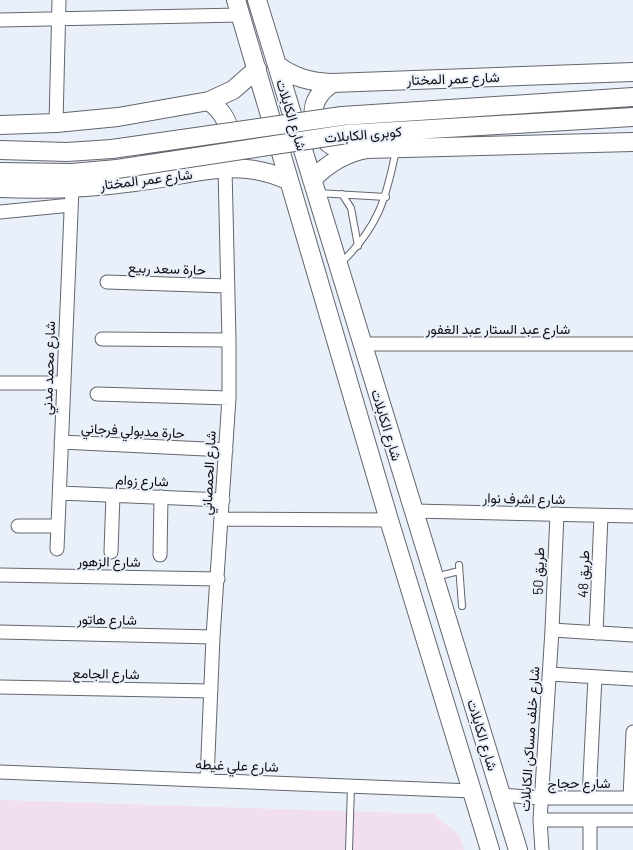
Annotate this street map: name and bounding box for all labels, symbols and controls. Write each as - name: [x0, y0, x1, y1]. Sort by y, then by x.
- street label: شارع عمر المختار: [405, 68, 500, 91]
- street label: شارع الكابلات: [270, 77, 311, 154]
- street label: كوبرى الكابلات: [324, 122, 402, 147]
- street label: شارع عمر المختار: [98, 165, 194, 196]
- street label: حارة سعد ربيع: [128, 258, 206, 281]
- street label: شارع عبد الستار عبد الغفور: [425, 320, 570, 340]
- street label: شارع محمد مدني: [38, 321, 62, 416]
- street label: شارع الكابلات: [365, 387, 406, 464]
- street label: حارة مدبولي فرجاني: [80, 419, 185, 445]
- street label: شارع الحمصاني: [197, 430, 223, 516]
- street label: شارع زوام: [115, 471, 169, 492]
- street label: شارع اشرف نوار: [481, 489, 566, 510]
- street label: طريق 50: [529, 547, 548, 595]
- street label: طريق 48: [574, 550, 593, 598]
- street label: شارع الزهور: [76, 552, 141, 573]
- street label: شارع هاتور: [76, 610, 137, 631]
- street label: شارع الجامع: [72, 664, 140, 685]
- street label: شارع خلف مساكن الكابلات: [515, 666, 546, 812]
- street label: شارع الكابلات: [461, 697, 502, 774]
- street label: شارع علي غيطه: [195, 755, 279, 779]
- street label: شارع حجاج: [548, 774, 610, 794]

